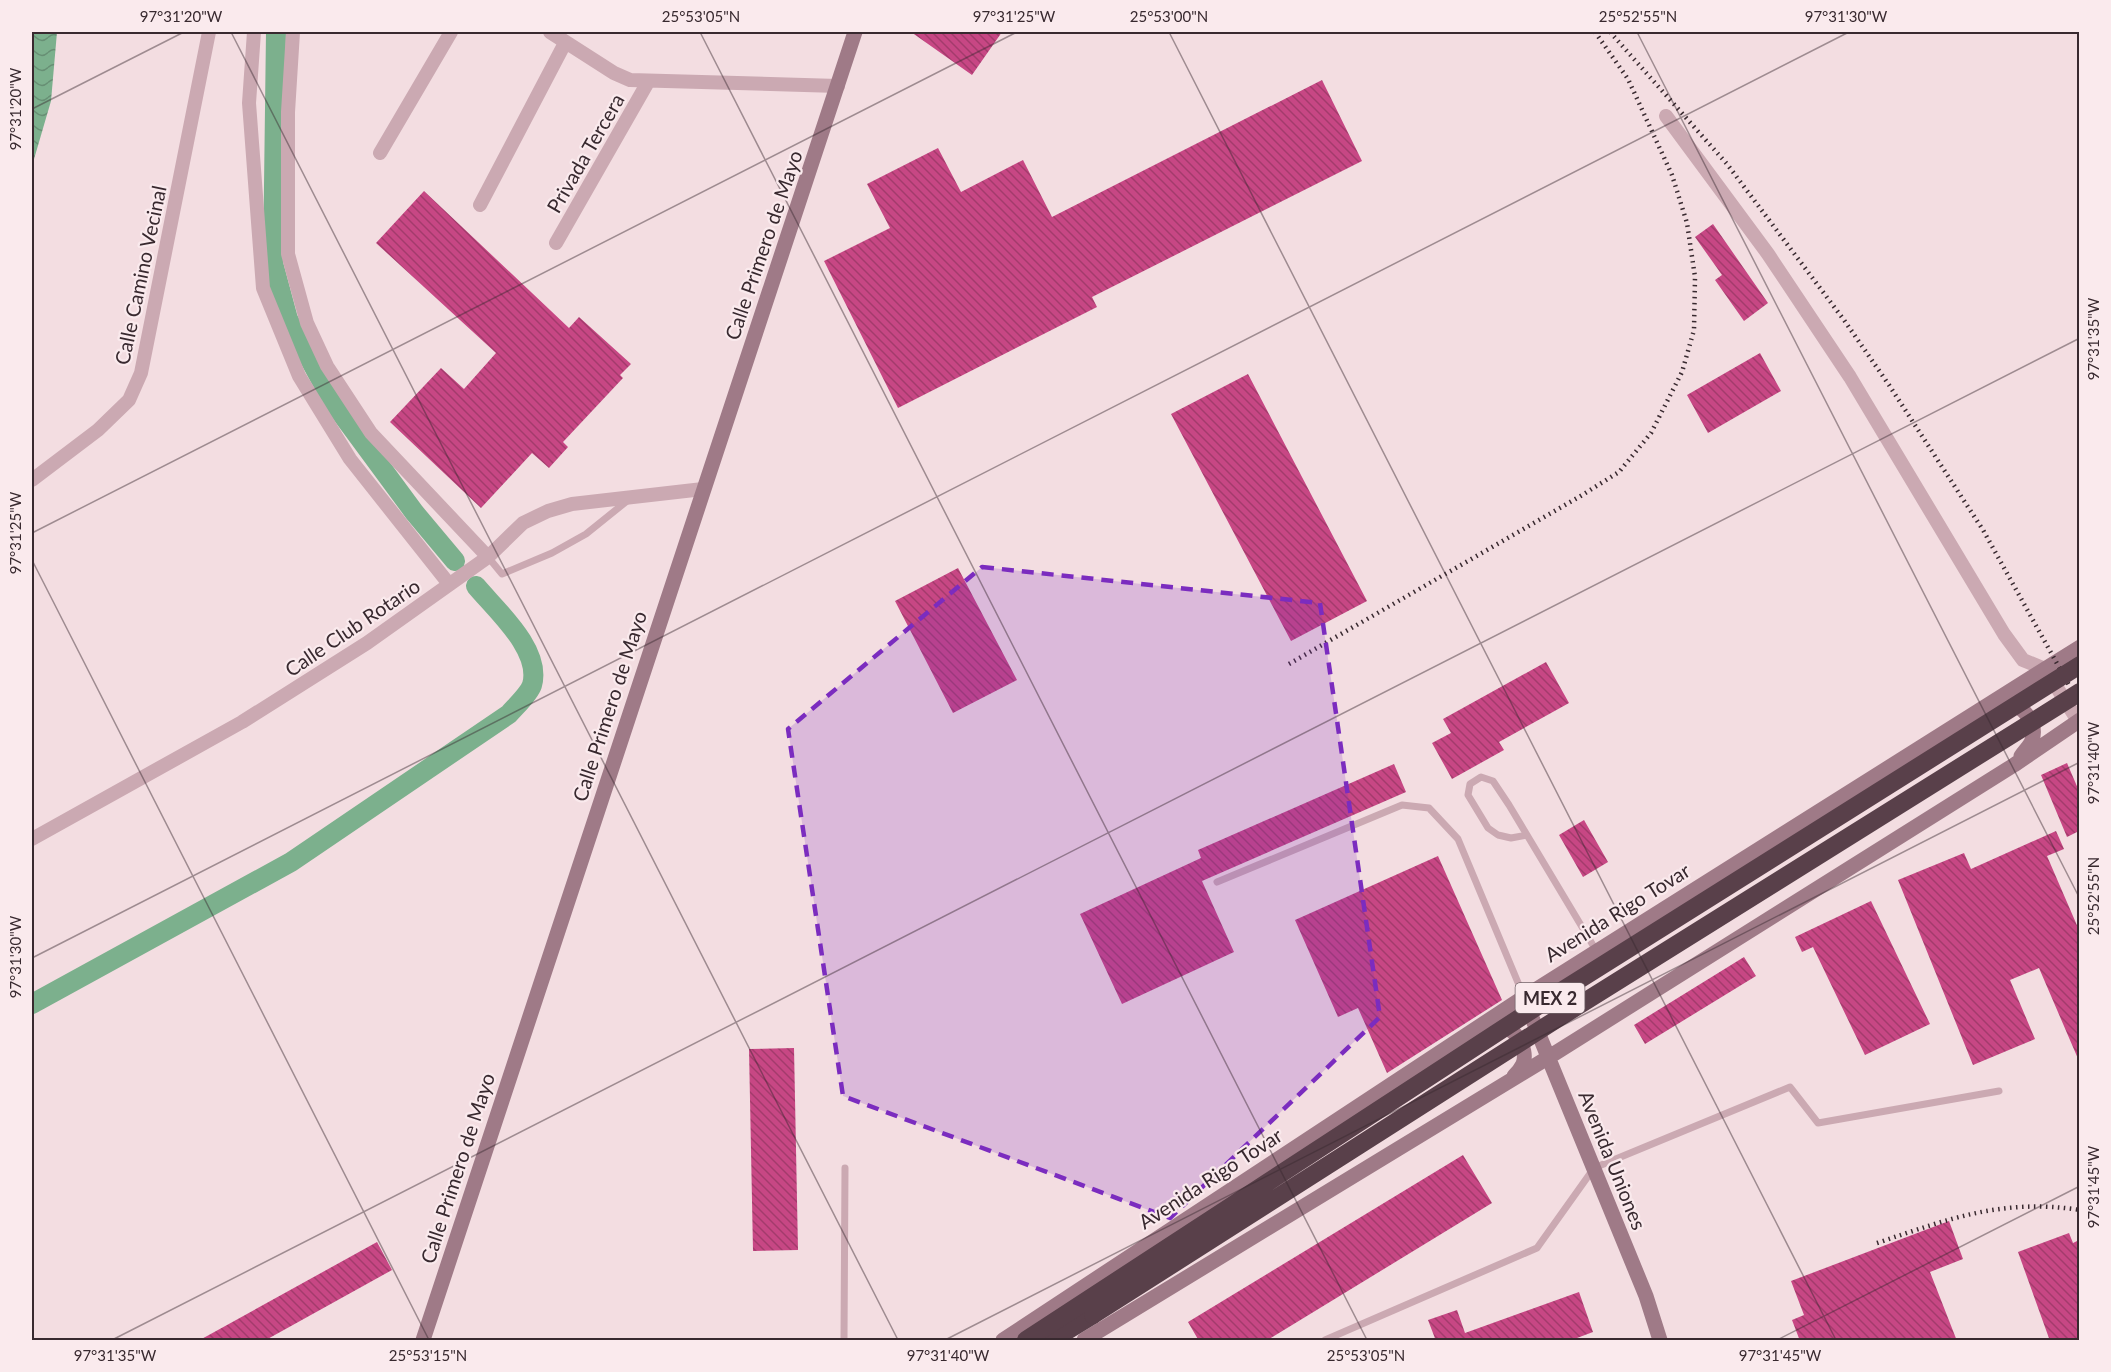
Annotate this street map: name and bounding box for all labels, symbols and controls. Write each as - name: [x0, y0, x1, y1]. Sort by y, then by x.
- text: 97°31'20"W: [140, 7, 223, 25]
- text: 25°53'05"N: [662, 7, 740, 25]
- text: 97°31'25"W: [973, 7, 1056, 25]
- text: 25°53'00"N: [1130, 7, 1208, 25]
- text: 25°52'55"N: [1599, 7, 1677, 25]
- text: 97°31'30"W: [1805, 7, 1888, 25]
- text: 97°31'20"W: [6, 67, 24, 150]
- street label: Privada Tercera: [541, 89, 629, 217]
- street label: Calle Primero de Mayo: [719, 147, 807, 343]
- street label: Calle Camino Vecinal: [109, 183, 171, 367]
- text: 97°31'35"W: [2084, 297, 2102, 380]
- text: 97°31'25"W: [6, 491, 24, 574]
- street label: Calle Club Rotario: [280, 573, 424, 681]
- street label: Calle Primero de Mayo: [567, 608, 651, 804]
- text: 97°31'40"W: [2084, 721, 2102, 804]
- street label: Avenida Rigo Tovar: [1540, 857, 1695, 966]
- text: 25°52'55"N: [2084, 857, 2102, 935]
- text: 97°31'30"W: [6, 915, 24, 998]
- road number: MEX 2: [1516, 983, 1584, 1013]
- street label: Calle Primero de Mayo: [415, 1070, 499, 1266]
- street label: Avenida Uniones: [1574, 1087, 1652, 1233]
- street label: Avenida Rigo Tovar: [1134, 1122, 1287, 1233]
- text: 97°31'45"W: [2084, 1145, 2102, 1228]
- text: 97°31'35"W: [74, 1346, 157, 1364]
- text: 25°53'15"N: [389, 1346, 467, 1364]
- text: 97°31'40"W: [907, 1346, 990, 1364]
- text: 25°53'05"N: [1327, 1346, 1405, 1364]
- text: 97°31'45"W: [1739, 1346, 1822, 1364]

